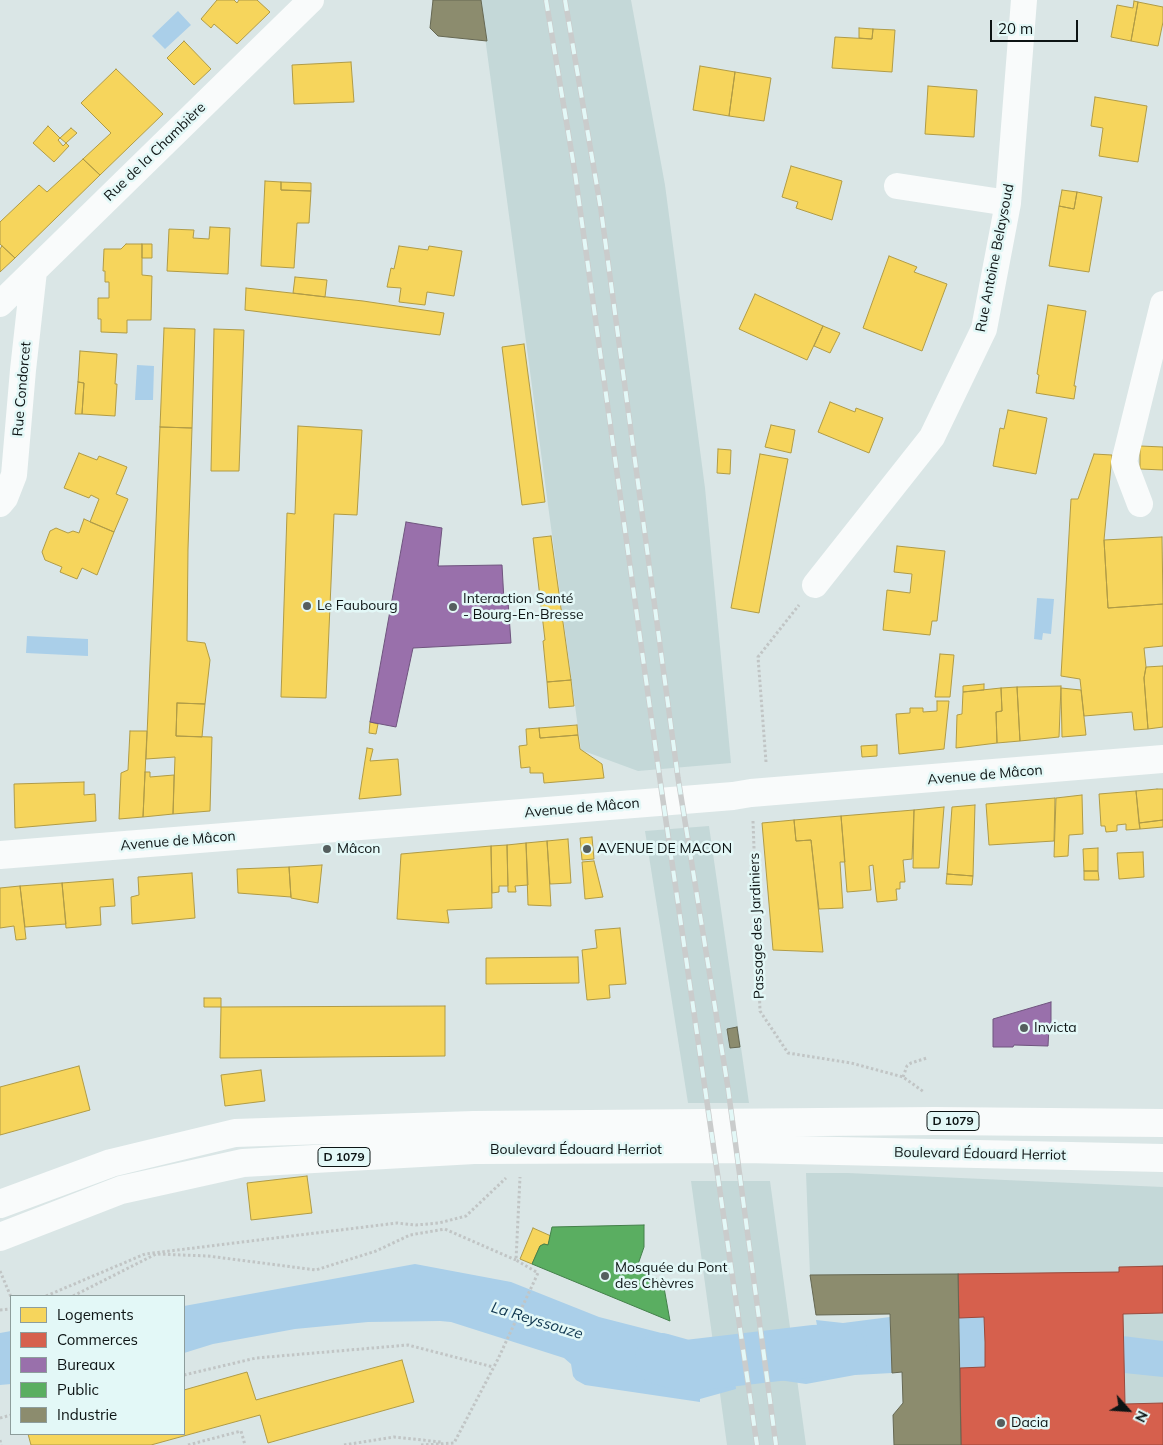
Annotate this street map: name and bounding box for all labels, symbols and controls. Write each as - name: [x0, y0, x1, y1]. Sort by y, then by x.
- scale bar: [993, 10, 1080, 42]
- text: 20 m: [998, 19, 1033, 38]
- street label: Rue de la Chambière: [101, 99, 209, 205]
- street label: Rue Antoine Belaysoud: [972, 182, 1018, 334]
- street label: Rue Condorcet: [9, 341, 35, 437]
- place label: Interaction Santé - Bourg-En-Bresse: [463, 591, 584, 624]
- place label: Le Faubourg: [317, 598, 398, 614]
- marker: Le Faubourg: [301, 600, 313, 612]
- marker: Interaction Santé - Bourg-En-Bresse: [447, 601, 459, 613]
- street label: Avenue de Mâcon: [927, 762, 1043, 788]
- street label: Avenue de Mâcon: [524, 795, 640, 821]
- street label: Avenue de Mâcon: [120, 828, 236, 854]
- place label: Mâcon: [337, 841, 380, 857]
- place label: AVENUE DE MACON: [597, 841, 732, 857]
- marker: Mâcon: [321, 843, 333, 855]
- marker: AVENUE DE MACON: [581, 843, 593, 855]
- street label: Passage des Jardiniers: [746, 852, 768, 1000]
- place label: Invicta: [1034, 1020, 1077, 1036]
- marker: Invicta: [1018, 1022, 1030, 1034]
- road number: D 1079: [927, 1112, 979, 1130]
- street label: Boulevard Édouard Herriot: [490, 1142, 662, 1158]
- street label: Boulevard Édouard Herriot: [894, 1144, 1066, 1164]
- road number: D 1079: [318, 1148, 370, 1166]
- place label: Mosquée du Pont des Chèvres: [615, 1260, 727, 1292]
- marker: Mosquée du Pont des Chèvres: [599, 1270, 611, 1282]
- legend: [10, 1295, 185, 1435]
- water label: La Reyssouze: [489, 1298, 585, 1344]
- text: Logements: [57, 1305, 134, 1324]
- text: Commerces: [57, 1330, 138, 1349]
- text: Bureaux: [57, 1355, 115, 1374]
- text: Public: [57, 1380, 99, 1399]
- north arrow: [1103, 1385, 1153, 1435]
- text: Industrie: [57, 1405, 117, 1424]
- text: N: [1131, 1408, 1152, 1425]
- place label: Dacia: [1011, 1415, 1049, 1431]
- marker: Dacia: [995, 1417, 1007, 1429]

